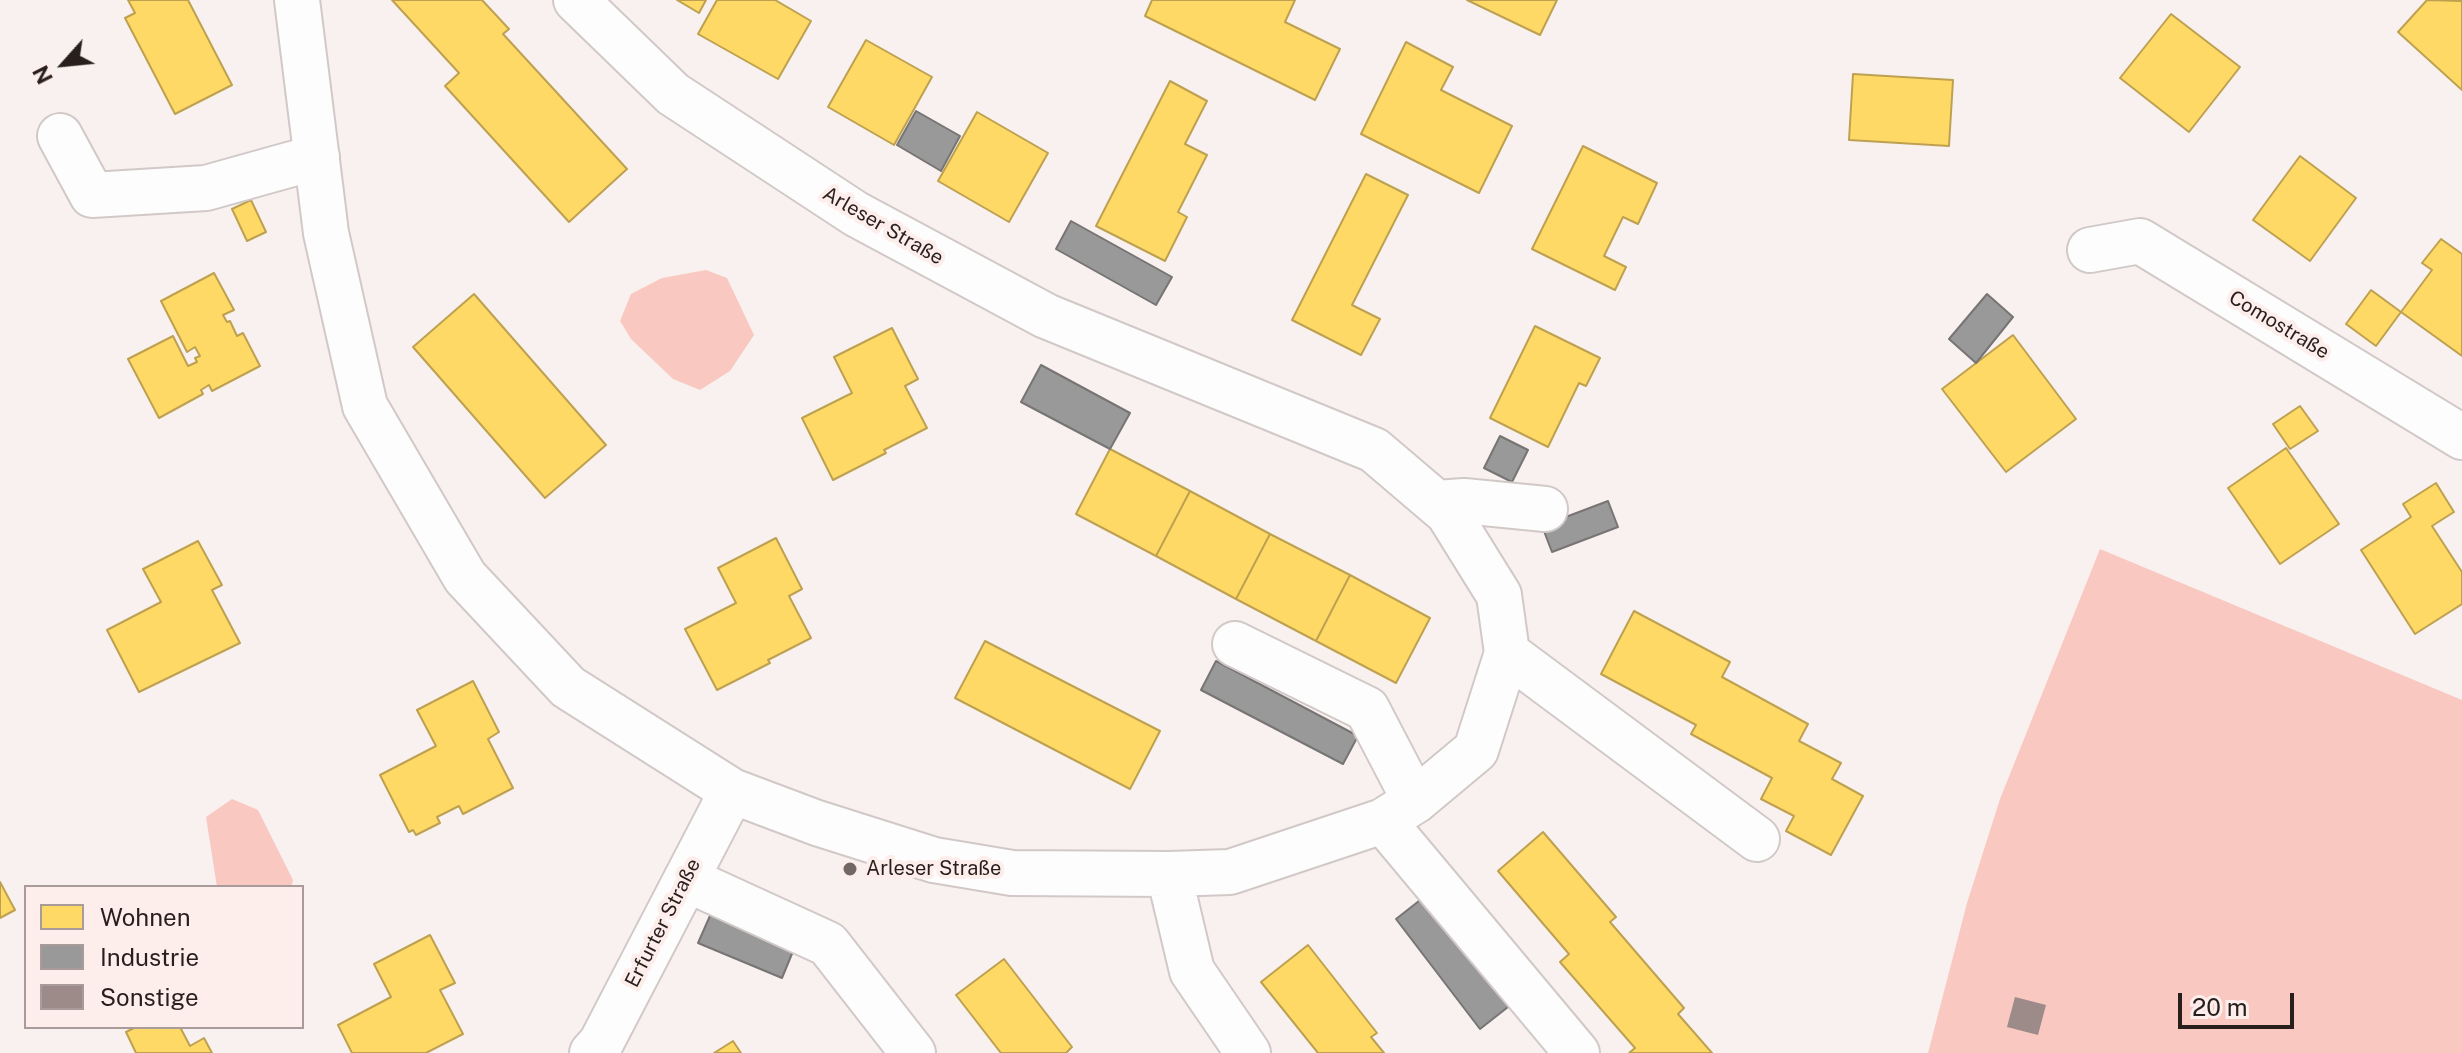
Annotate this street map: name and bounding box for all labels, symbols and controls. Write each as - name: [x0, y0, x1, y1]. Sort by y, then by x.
- north arrow: [24, 24, 104, 104]
- text: N: [27, 61, 58, 88]
- street label: Arleser Straße: [818, 182, 948, 270]
- street label: Comostraße: [2224, 286, 2334, 364]
- street label: Erfurter Straße: [620, 855, 706, 991]
- place label: Arleser Straße: [866, 857, 1001, 881]
- marker: Arleser Straße: [841, 860, 859, 878]
- legend: [24, 885, 304, 1029]
- text: Wohnen: [100, 903, 191, 931]
- text: Industrie: [100, 943, 199, 971]
- scale bar: [2182, 977, 2298, 1027]
- text: Sonstige: [100, 983, 199, 1011]
- text: 20 m: [2192, 993, 2248, 1021]

